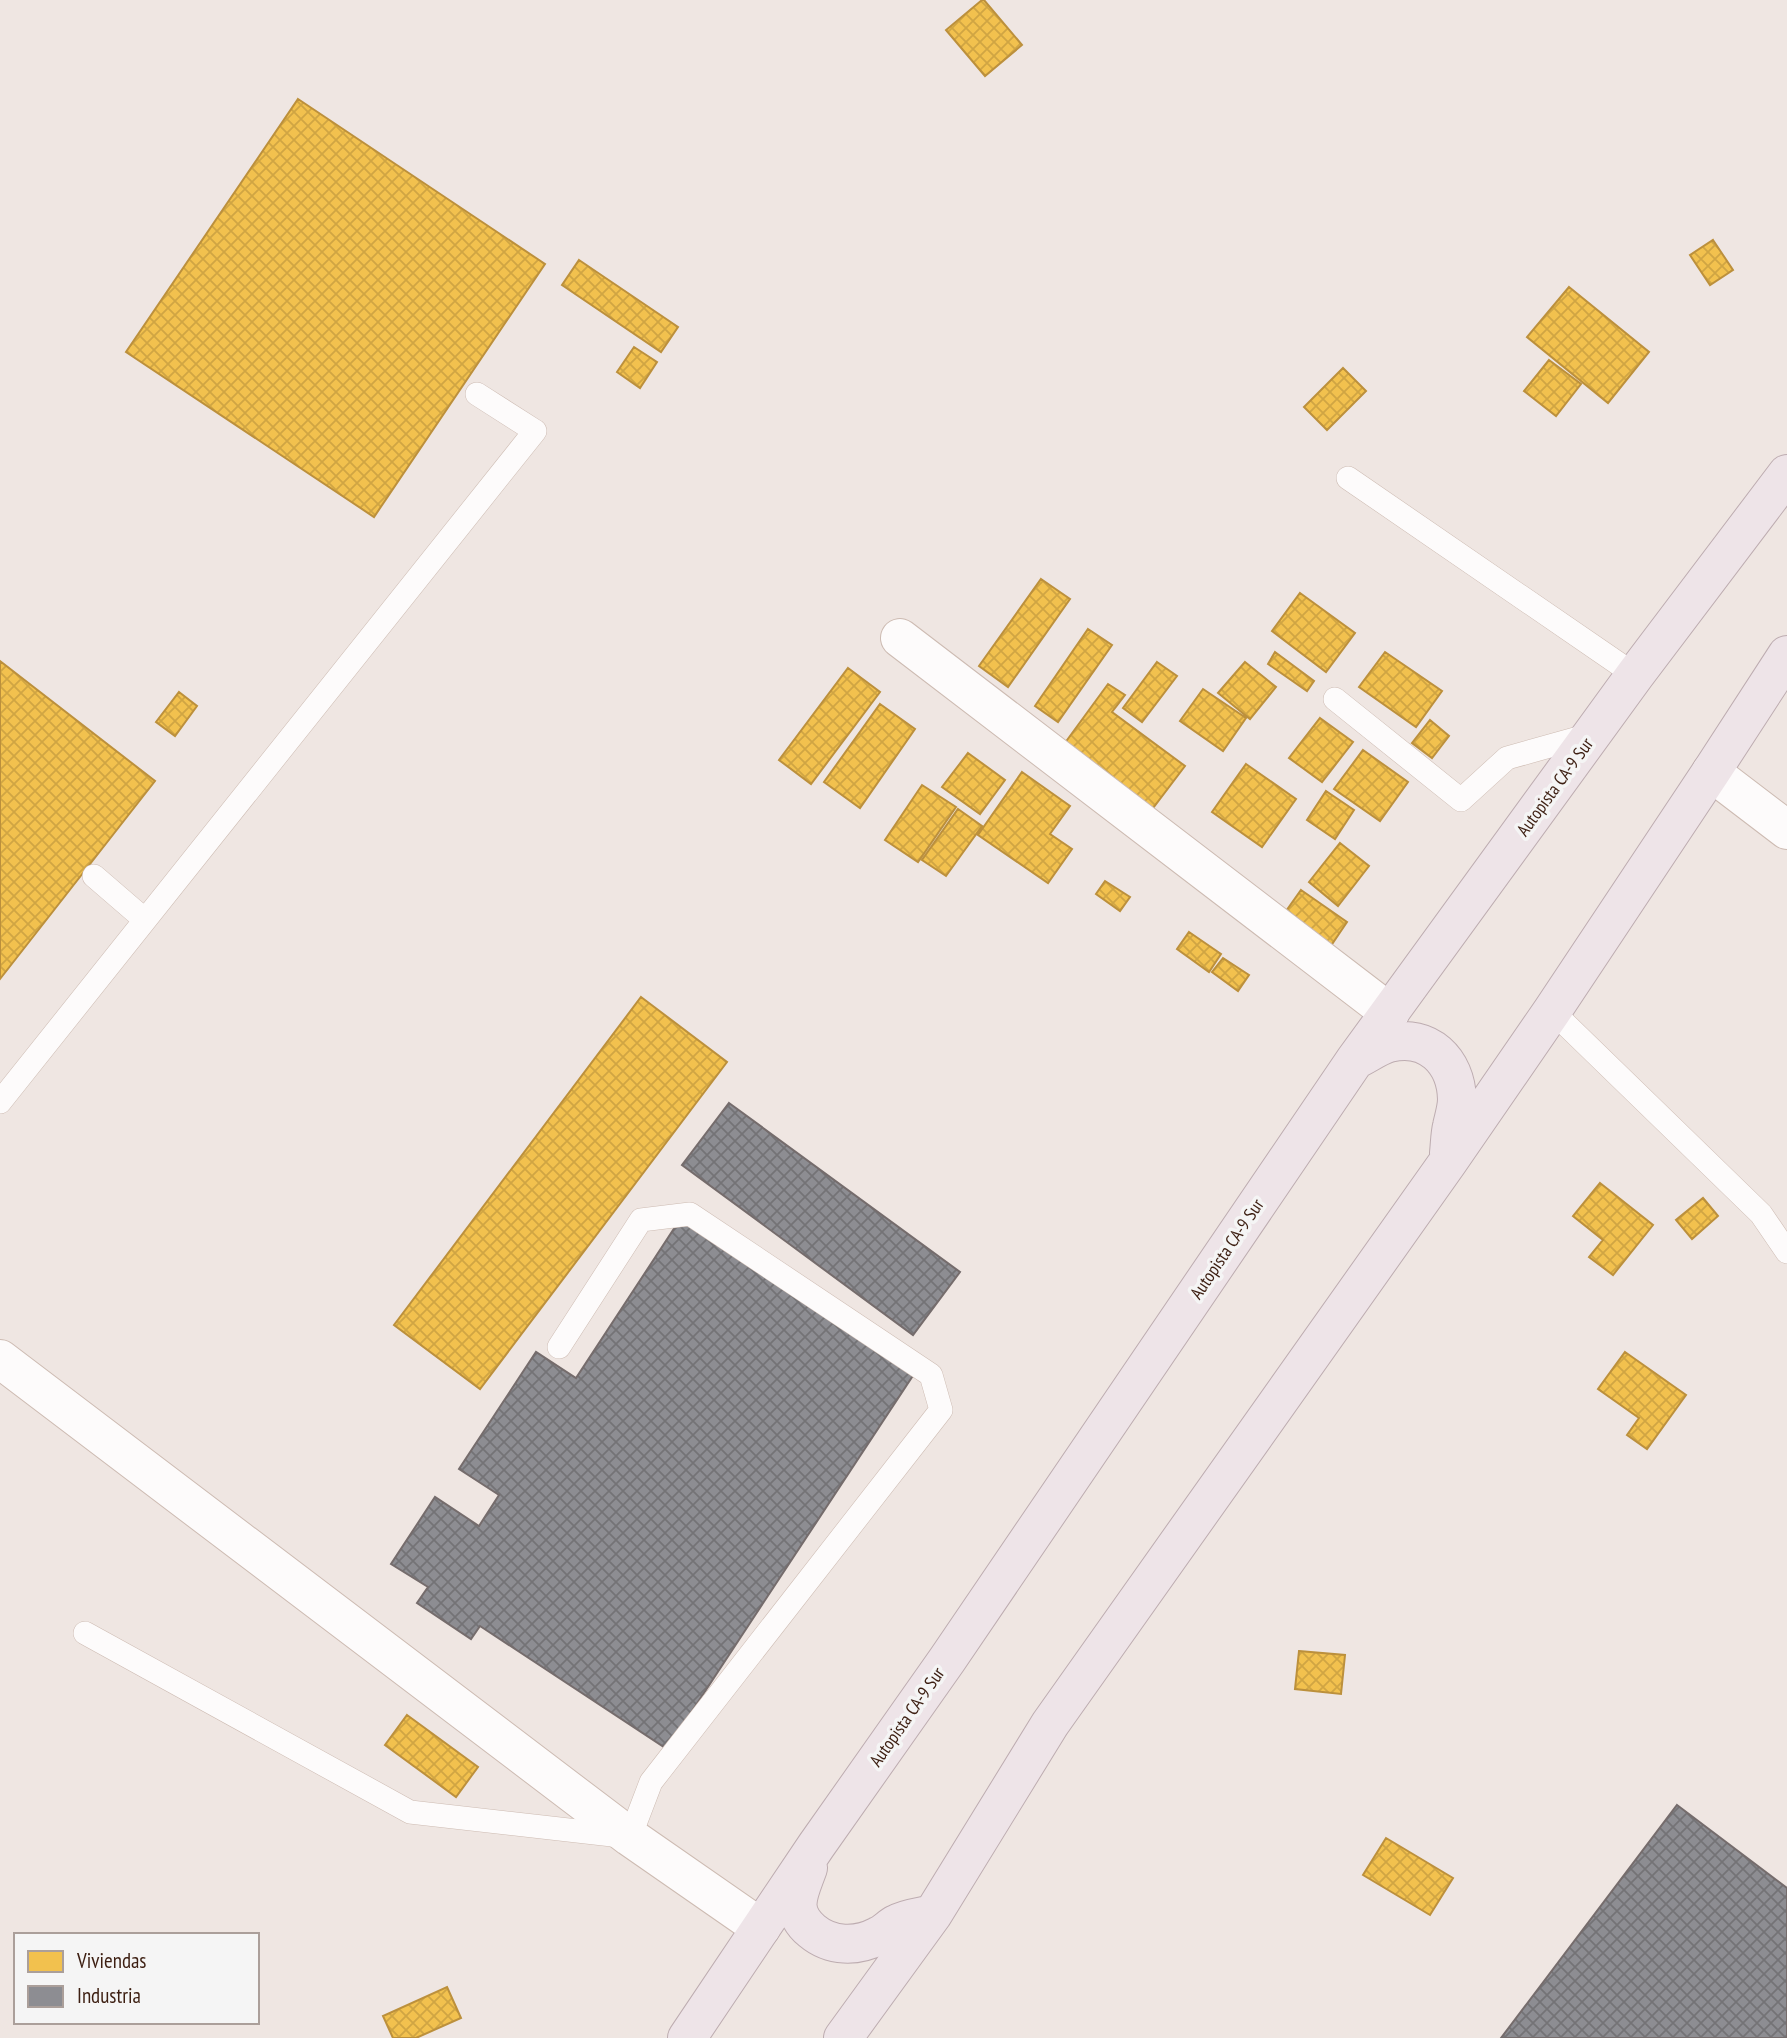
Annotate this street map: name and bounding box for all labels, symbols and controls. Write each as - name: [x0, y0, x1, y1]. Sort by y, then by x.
- street label: Autopista CA-9 Sur: [1511, 733, 1598, 840]
- street label: Autopista CA-9 Sur: [1185, 1194, 1269, 1303]
- street label: Autopista CA-9 Sur: [864, 1663, 949, 1771]
- legend: [14, 1933, 259, 2024]
- text: Viviendas: [76, 1947, 146, 1974]
- text: Industria: [77, 1982, 141, 2009]

